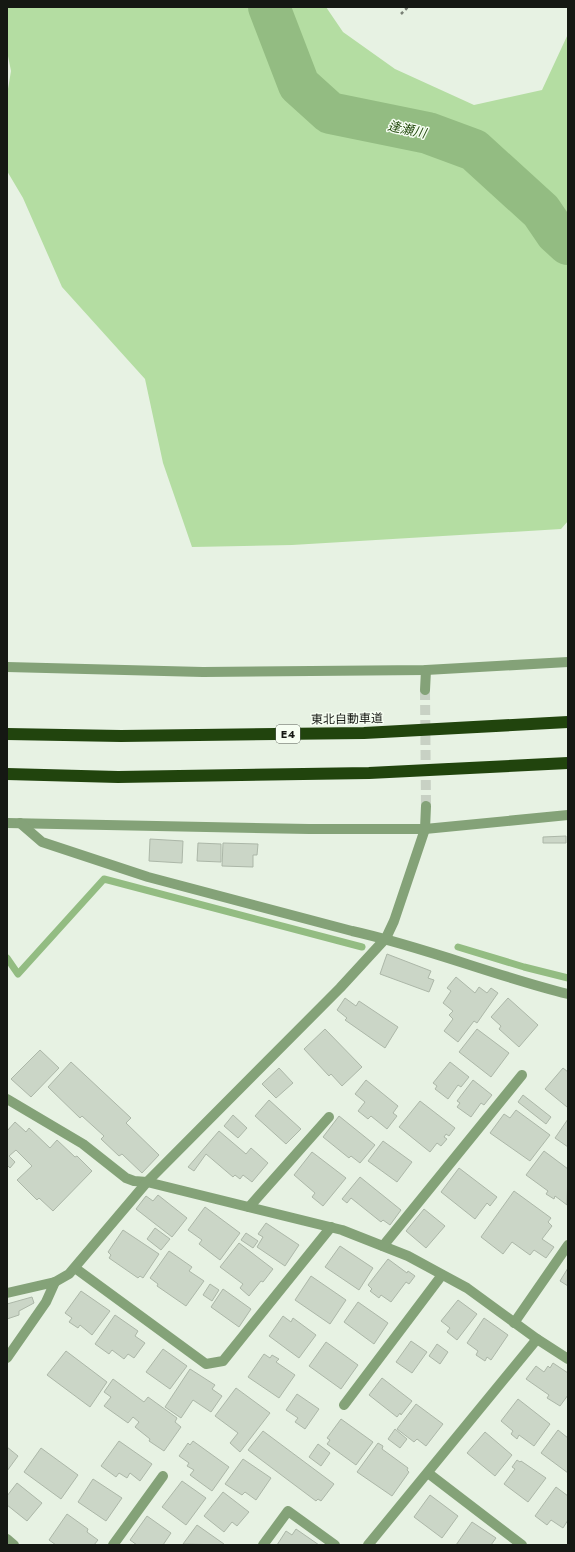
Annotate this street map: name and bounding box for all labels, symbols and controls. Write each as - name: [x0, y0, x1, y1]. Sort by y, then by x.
- water label: 逢瀬川: [386, 116, 430, 143]
- street label: 東北自動車道: [311, 709, 383, 729]
- road number: E4: [276, 725, 300, 743]

